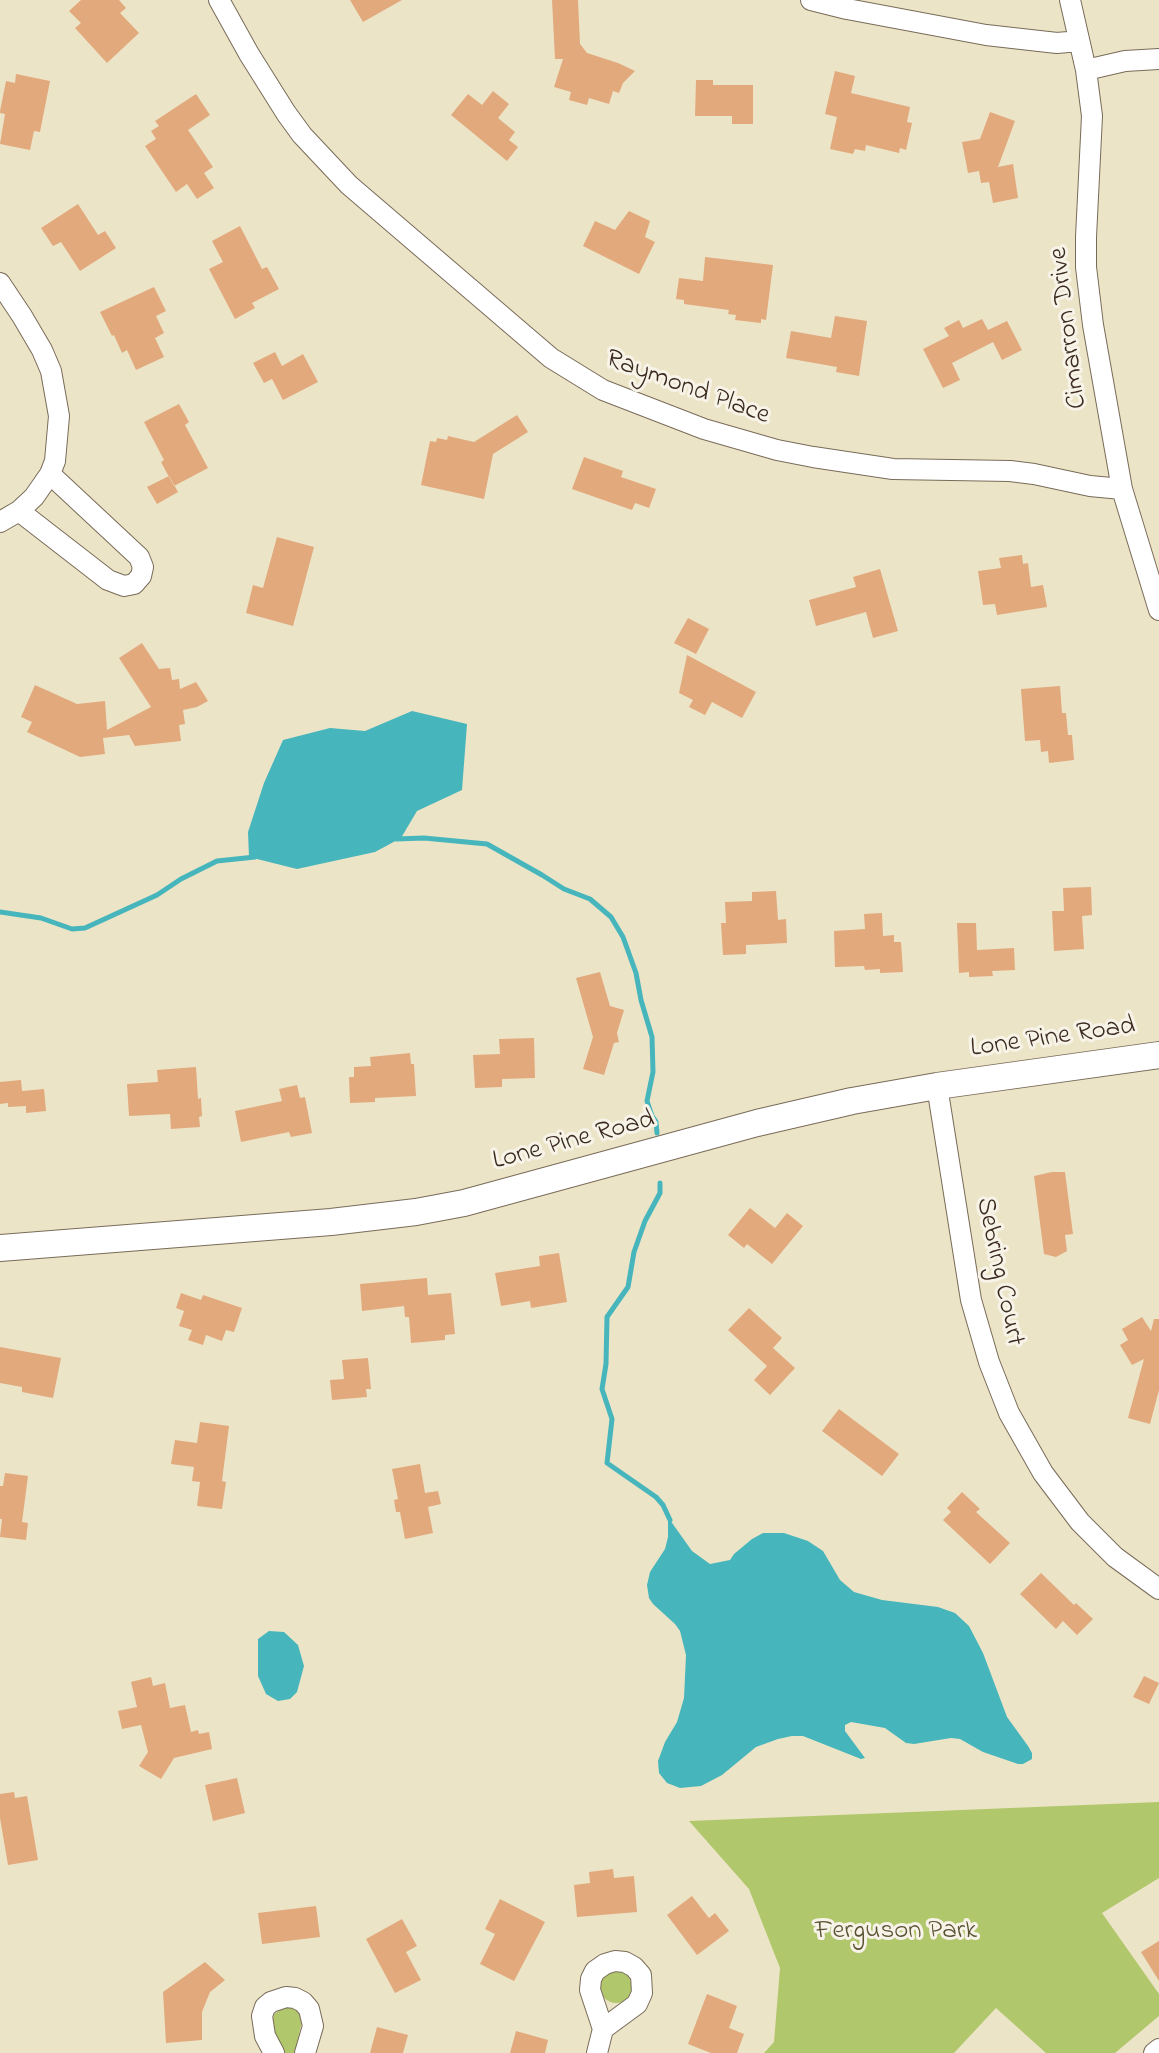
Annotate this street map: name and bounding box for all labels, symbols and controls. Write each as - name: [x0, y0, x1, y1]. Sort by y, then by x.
- street label: Cimarron Drive: [1044, 245, 1096, 411]
- street label: Raymond Place: [601, 344, 773, 434]
- street label: Lone Pine Road: [969, 1011, 1137, 1067]
- street label: Lone Pine Road: [490, 1105, 658, 1179]
- street label: Sebring Court: [966, 1195, 1030, 1349]
- park label: Ferguson Park: [815, 1917, 977, 1949]

